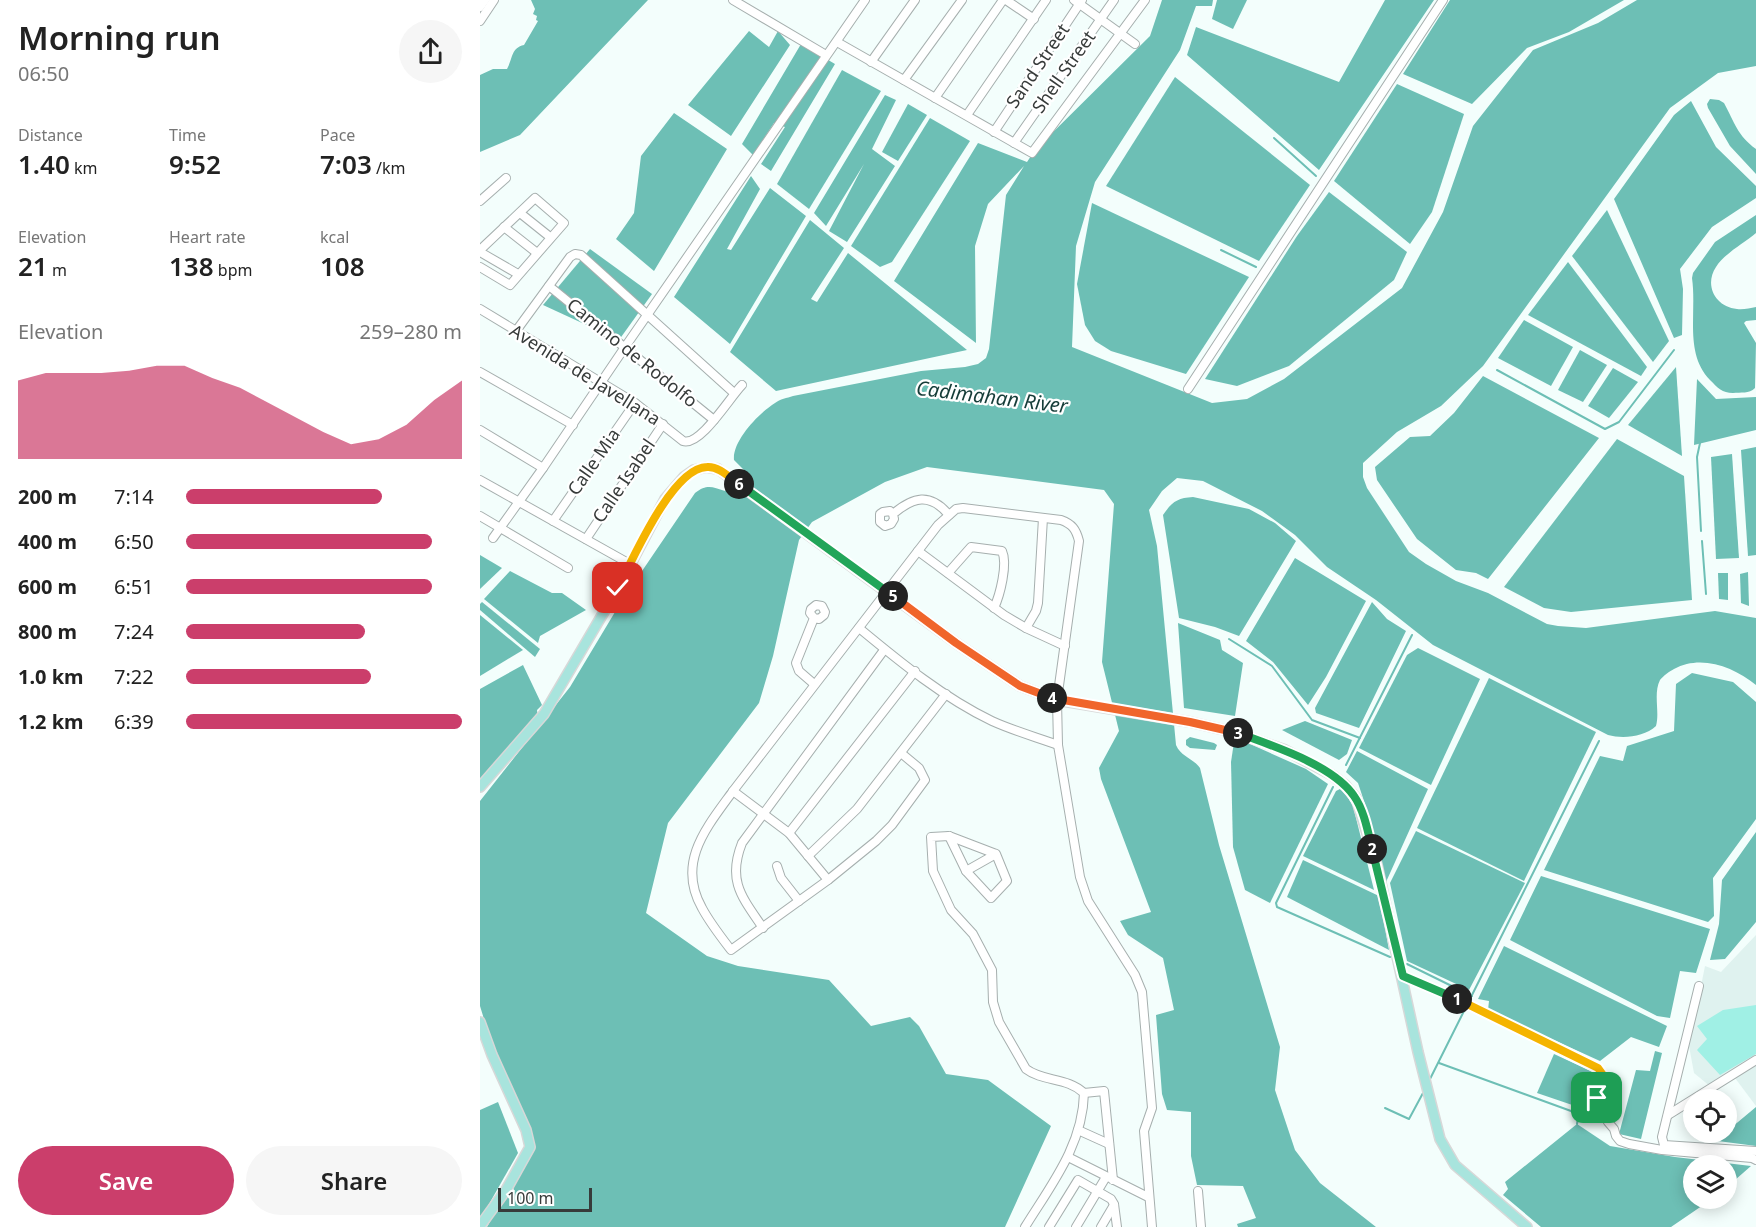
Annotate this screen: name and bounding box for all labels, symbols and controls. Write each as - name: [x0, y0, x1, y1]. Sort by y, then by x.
- text: Morning run: [18, 15, 220, 60]
- street label: Sand Street: [1000, 18, 1075, 112]
- button: share: [399, 20, 462, 83]
- street label: Shell Street: [1026, 25, 1101, 117]
- text: 06:50: [18, 60, 69, 87]
- text: Distance: [18, 124, 83, 146]
- text: Time: [169, 124, 206, 146]
- text: Pace: [320, 124, 355, 146]
- text: 1.40: [18, 146, 70, 182]
- text: 9:52: [169, 146, 221, 182]
- text: 7:03: [320, 146, 372, 182]
- text: km: [70, 157, 97, 179]
- text: /km: [372, 157, 405, 179]
- text: Elevation: [18, 226, 86, 248]
- text: Heart rate: [169, 226, 245, 248]
- text: kcal: [320, 226, 349, 248]
- text: 21: [18, 248, 48, 284]
- text: 138: [169, 248, 214, 284]
- text: 108: [320, 248, 365, 284]
- text: m: [48, 259, 67, 281]
- text: bpm: [214, 259, 252, 281]
- street label: Camino de Rodolfo: [562, 292, 703, 412]
- text: Elevation: [18, 318, 103, 345]
- text: 259–280 m: [359, 318, 462, 345]
- street label: Avenida de Javellana: [506, 318, 665, 430]
- water label: Cadimahan River: [915, 374, 1070, 419]
- street label: Calle Mia: [561, 423, 625, 500]
- street label: Calle Isabel: [586, 434, 660, 527]
- pin: 6: [724, 469, 754, 499]
- text: 6: [734, 473, 744, 495]
- text: 200 m: [18, 483, 77, 510]
- text: 7:14: [114, 483, 154, 510]
- text: 400 m: [18, 528, 77, 555]
- text: 6:50: [114, 528, 154, 555]
- pin: [592, 562, 643, 613]
- icon: check: [601, 571, 634, 604]
- text: 600 m: [18, 573, 77, 600]
- text: 6:51: [114, 573, 154, 600]
- pin: 5: [878, 581, 908, 611]
- text: 5: [888, 585, 898, 607]
- text: 800 m: [18, 618, 77, 645]
- text: 7:24: [114, 618, 154, 645]
- text: 1.0 km: [18, 663, 84, 690]
- text: 7:22: [114, 663, 154, 690]
- pin: 4: [1037, 683, 1067, 713]
- text: 4: [1047, 687, 1057, 709]
- text: 1.2 km: [18, 708, 84, 735]
- text: 6:39: [114, 708, 154, 735]
- pin: 3: [1223, 718, 1253, 748]
- text: 3: [1233, 722, 1243, 744]
- pin: 2: [1357, 834, 1387, 864]
- text: 2: [1367, 838, 1377, 860]
- pin: 1: [1442, 984, 1472, 1014]
- text: 1: [1452, 988, 1462, 1010]
- pin: [1571, 1072, 1622, 1123]
- icon: arrive: [1580, 1081, 1613, 1114]
- map controls: [1683, 1089, 1737, 1209]
- button: locate: [1683, 1089, 1737, 1143]
- button: Save: [18, 1146, 234, 1215]
- button: Share: [246, 1146, 462, 1215]
- button: layers: [1683, 1155, 1737, 1209]
- scale bar: [498, 1185, 592, 1212]
- text: 100 m: [507, 1187, 554, 1209]

